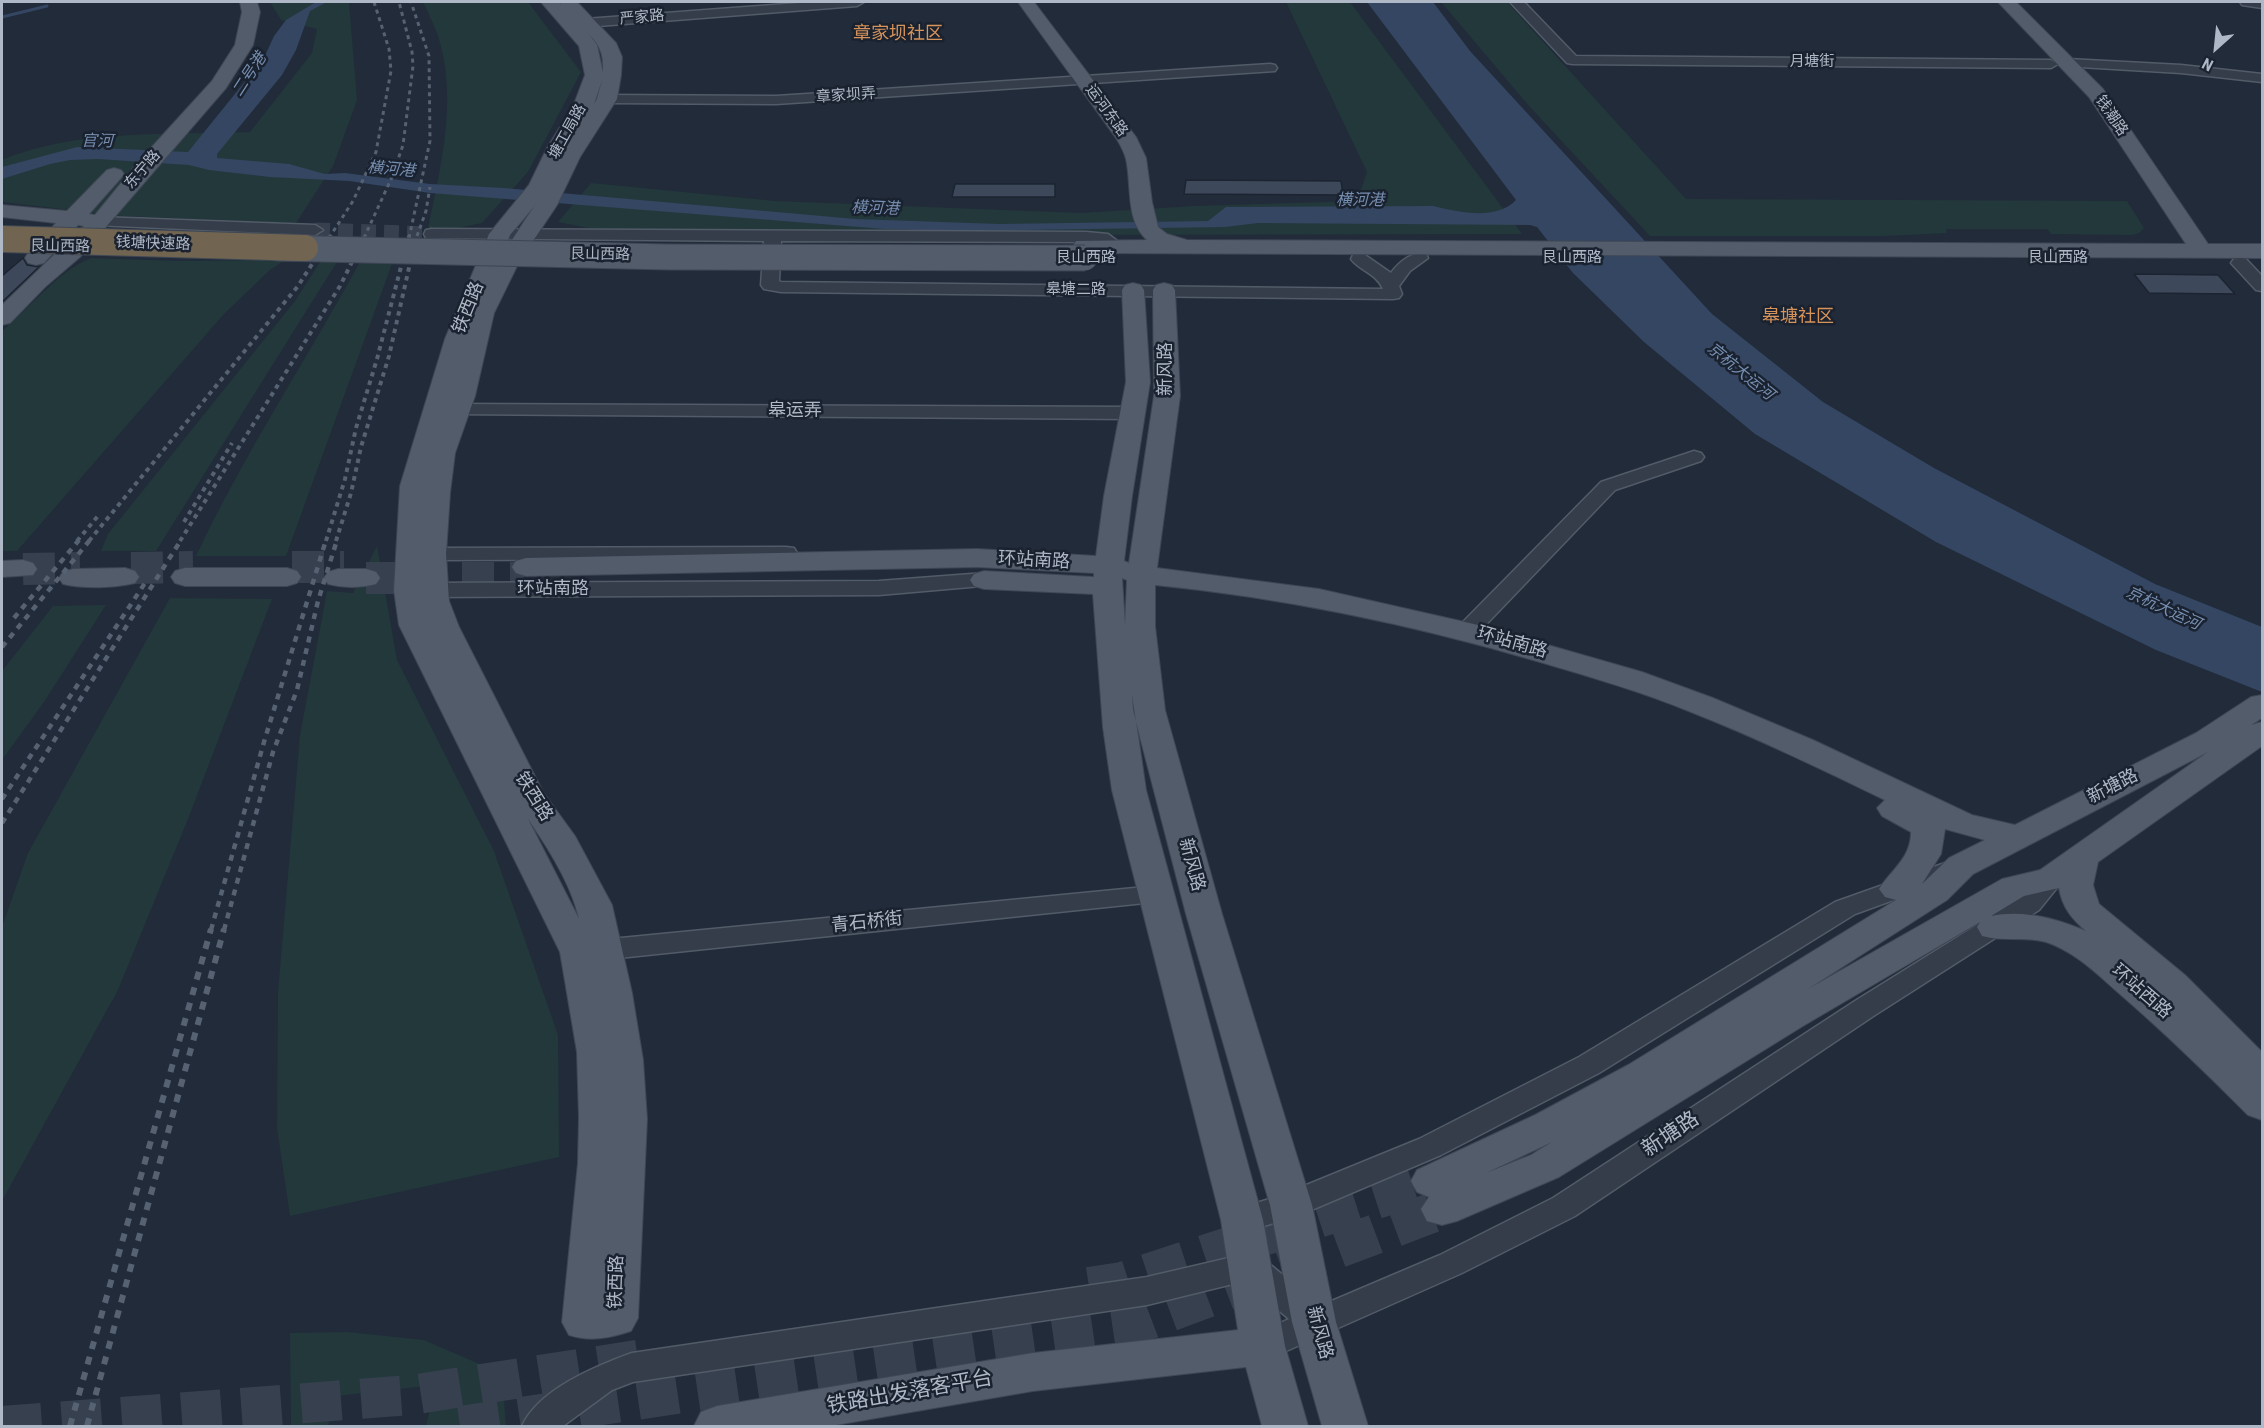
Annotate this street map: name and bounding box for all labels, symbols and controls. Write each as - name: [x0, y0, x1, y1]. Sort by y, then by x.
- street label: 严家路: [619, 7, 665, 29]
- north arrow: [2186, 18, 2246, 78]
- district label: 章家坝社区: [853, 23, 943, 45]
- water label: 二号港: [229, 50, 271, 100]
- street label: 月塘街: [1790, 53, 1834, 71]
- text: N: [2199, 54, 2216, 75]
- street label: 运河东路: [1081, 81, 1131, 141]
- street label: 章家坝弄: [815, 85, 877, 107]
- street label: 钱潮路: [2091, 92, 2131, 140]
- street label: 塘工局路: [546, 101, 590, 163]
- water label: 官河: [81, 132, 113, 152]
- street label: 东宁路: [121, 147, 165, 193]
- water label: 横河港: [366, 158, 416, 182]
- water label: 横河港: [1336, 191, 1384, 211]
- water label: 横河港: [851, 199, 899, 219]
- street label: 钱塘快速路: [115, 234, 191, 254]
- street label: 艮山西路: [30, 237, 90, 257]
- street label: 艮山西路: [570, 245, 630, 265]
- street label: 艮山西路: [1056, 249, 1116, 267]
- street label: 艮山西路: [1542, 249, 1602, 267]
- street label: 艮山西路: [2028, 249, 2088, 267]
- street label: 铁西路: [449, 279, 489, 337]
- street label: 皋塘二路: [1046, 281, 1106, 299]
- district label: 皋塘社区: [1762, 306, 1834, 328]
- water label: 京杭大运河: [1703, 339, 1777, 405]
- street label: 新风路: [1155, 342, 1177, 396]
- street label: 皋运弄: [768, 400, 822, 422]
- street label: 环站南路: [997, 548, 1071, 574]
- street label: 环站南路: [517, 578, 589, 600]
- water label: 京杭大运河: [2123, 583, 2203, 635]
- street label: 环站南路: [1474, 623, 1550, 663]
- street label: 新塘路: [2084, 765, 2142, 809]
- street label: 铁西路: [510, 768, 556, 826]
- street label: 新风路: [1174, 836, 1208, 894]
- street label: 青石桥街: [830, 908, 904, 938]
- street label: 环站西路: [2107, 960, 2175, 1024]
- street label: 新塘路: [1638, 1107, 1704, 1163]
- street label: 铁西路: [605, 1255, 629, 1309]
- street label: 新风路: [1302, 1304, 1336, 1362]
- street label: 铁路出发落客平台: [825, 1366, 995, 1420]

